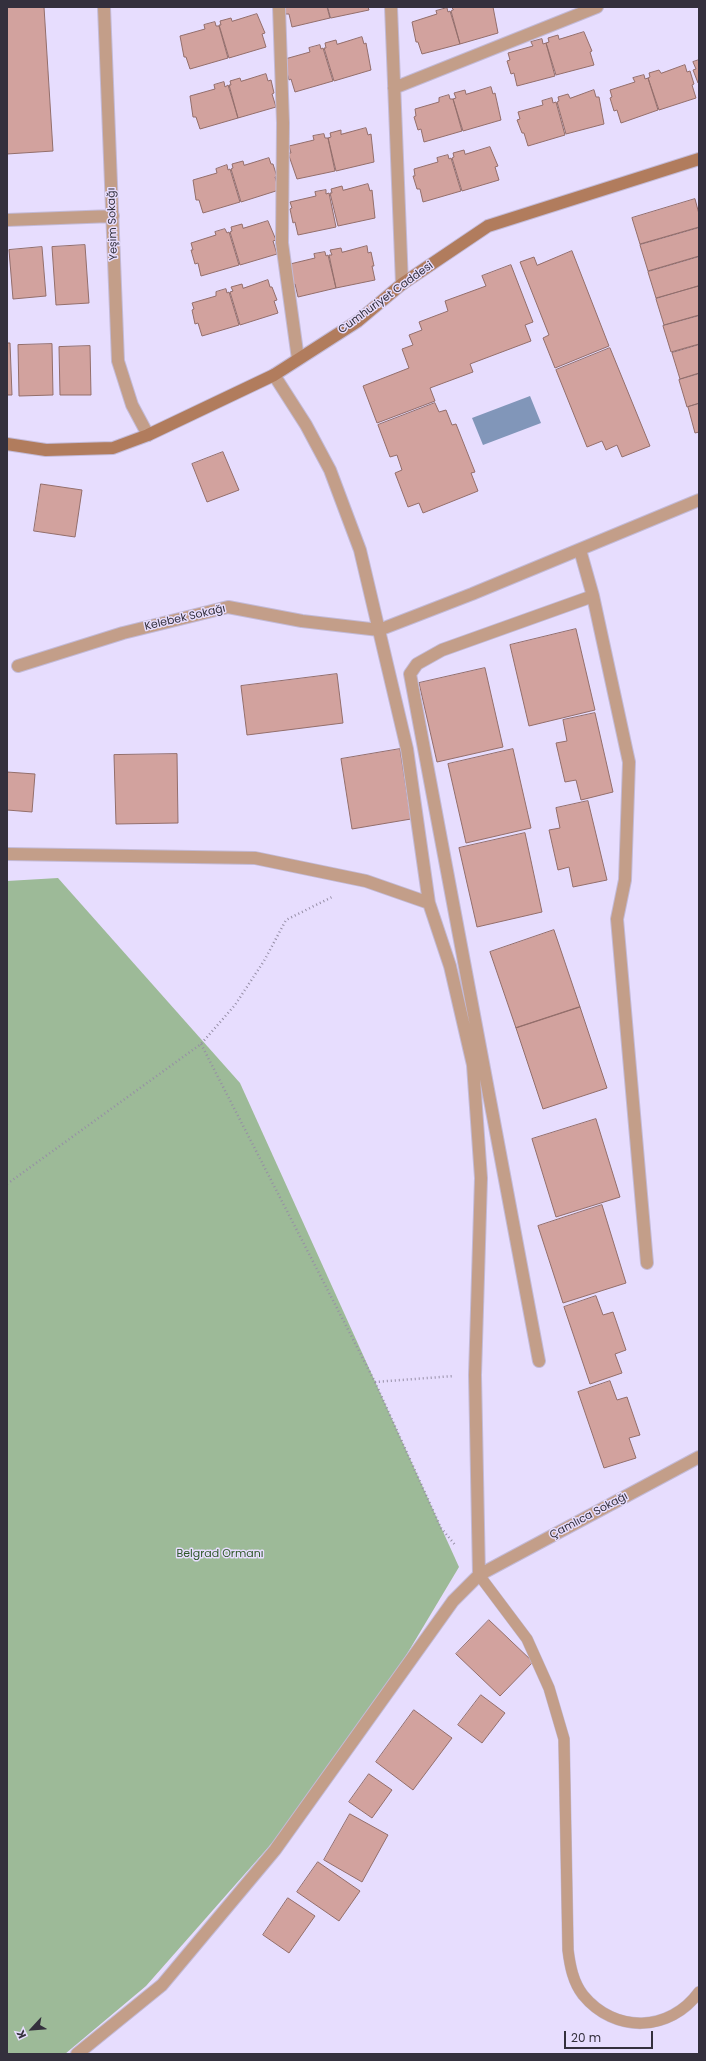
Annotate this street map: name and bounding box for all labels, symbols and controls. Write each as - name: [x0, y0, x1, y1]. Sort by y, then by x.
- street label: Yeşim Sokağı: [105, 187, 121, 261]
- street label: Cumhuriyet Caddesi: [336, 259, 436, 337]
- street label: Kelebek Sokağı: [143, 602, 227, 634]
- street label: Çamlıca Sokağı: [548, 1490, 630, 1542]
- park label: Belgrad Ormanı: [177, 1547, 263, 1561]
- north arrow: [12, 2009, 52, 2049]
- scale bar: [566, 2023, 655, 2049]
- text: K: [12, 2027, 30, 2041]
- text: 20 m: [571, 2029, 601, 2046]

